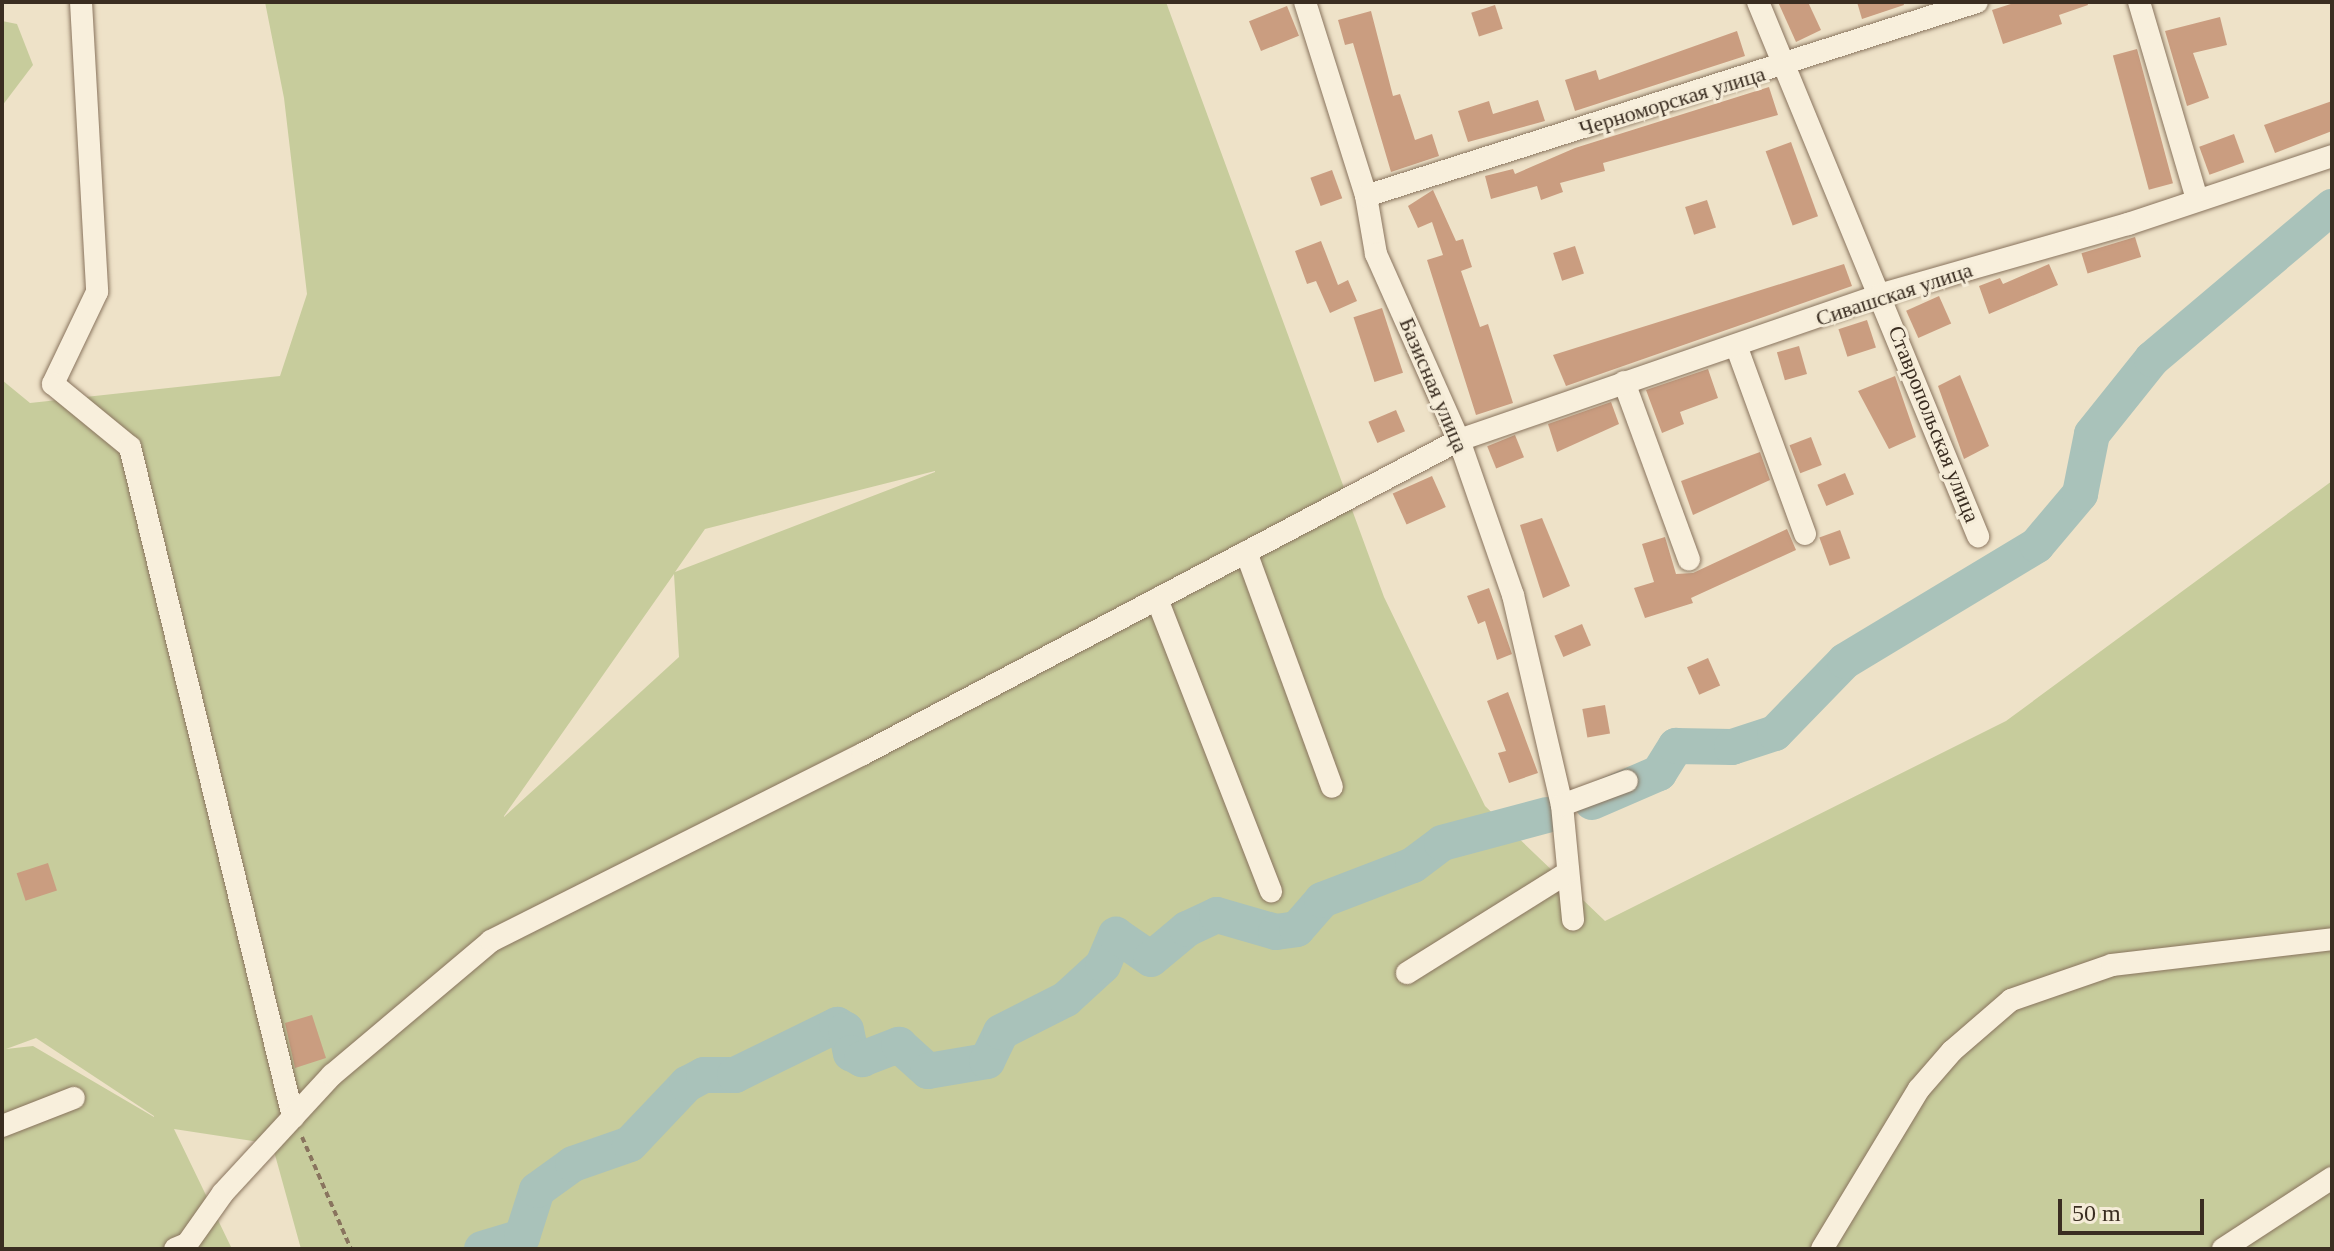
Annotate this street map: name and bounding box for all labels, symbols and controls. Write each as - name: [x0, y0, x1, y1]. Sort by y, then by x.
- street label: Черноморская улица: [1576, 60, 1768, 142]
- street label: Сивашская улица: [1812, 256, 1976, 332]
- street label: Базисная улица: [1394, 314, 1474, 456]
- street label: Ставропольская улица: [1882, 322, 1986, 526]
- scale bar: [2062, 1183, 2208, 1233]
- text: 50 m: [2072, 1200, 2121, 1226]

